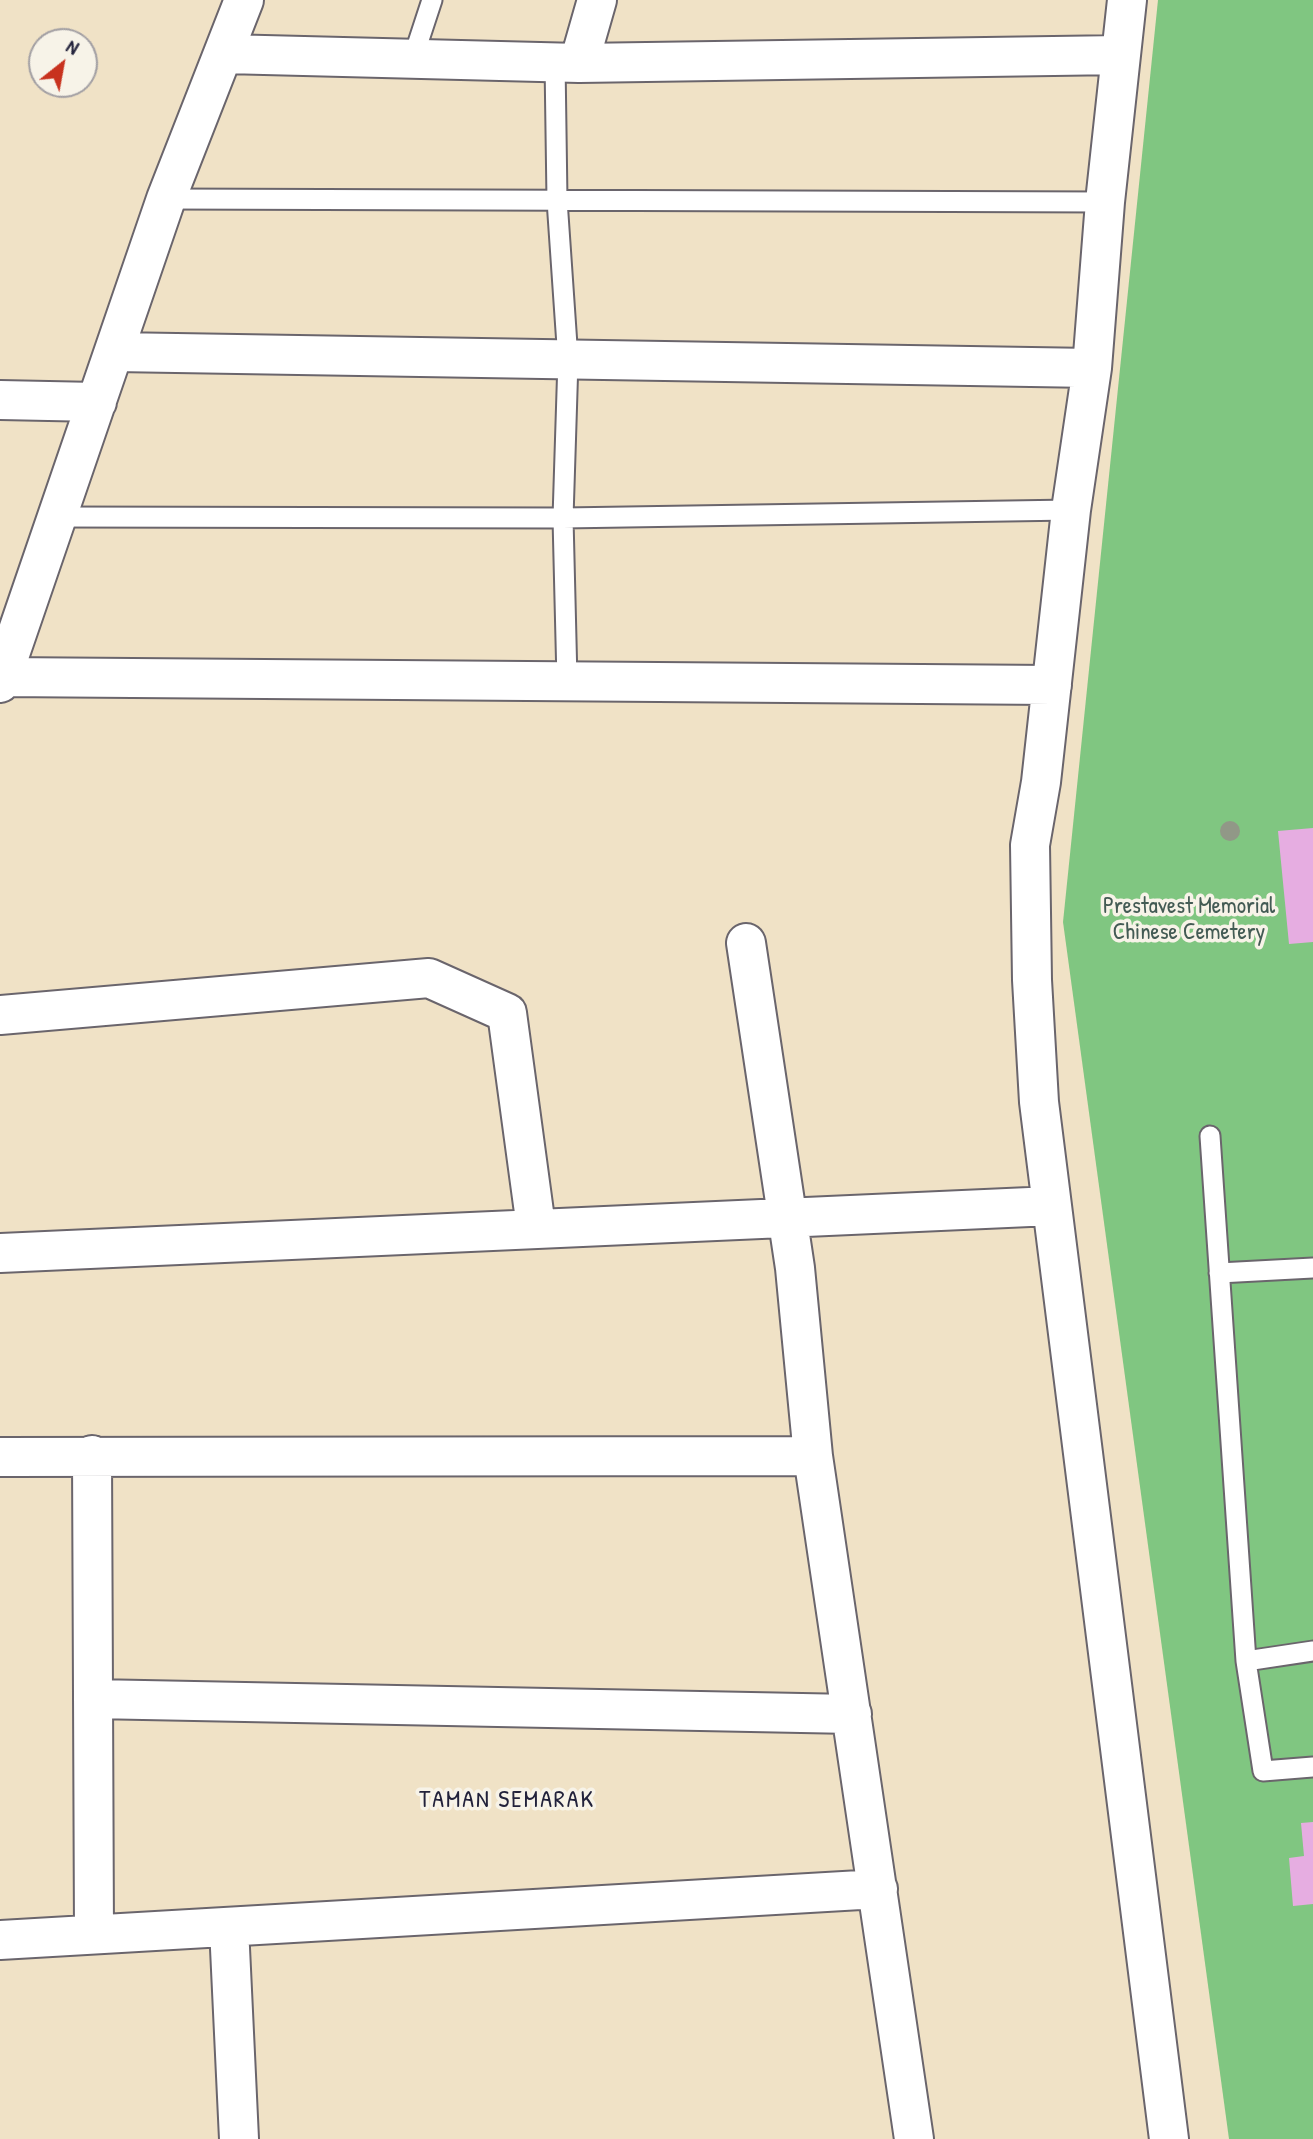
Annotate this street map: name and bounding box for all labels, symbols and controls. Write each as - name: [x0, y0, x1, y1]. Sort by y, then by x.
- north arrow: [28, 28, 98, 98]
- text: N: [62, 33, 84, 60]
- park label: Prestavest Memorial Chinese Cemetery: [1103, 893, 1275, 947]
- district label: TAMAN SEMARAK: [421, 1787, 593, 1815]

